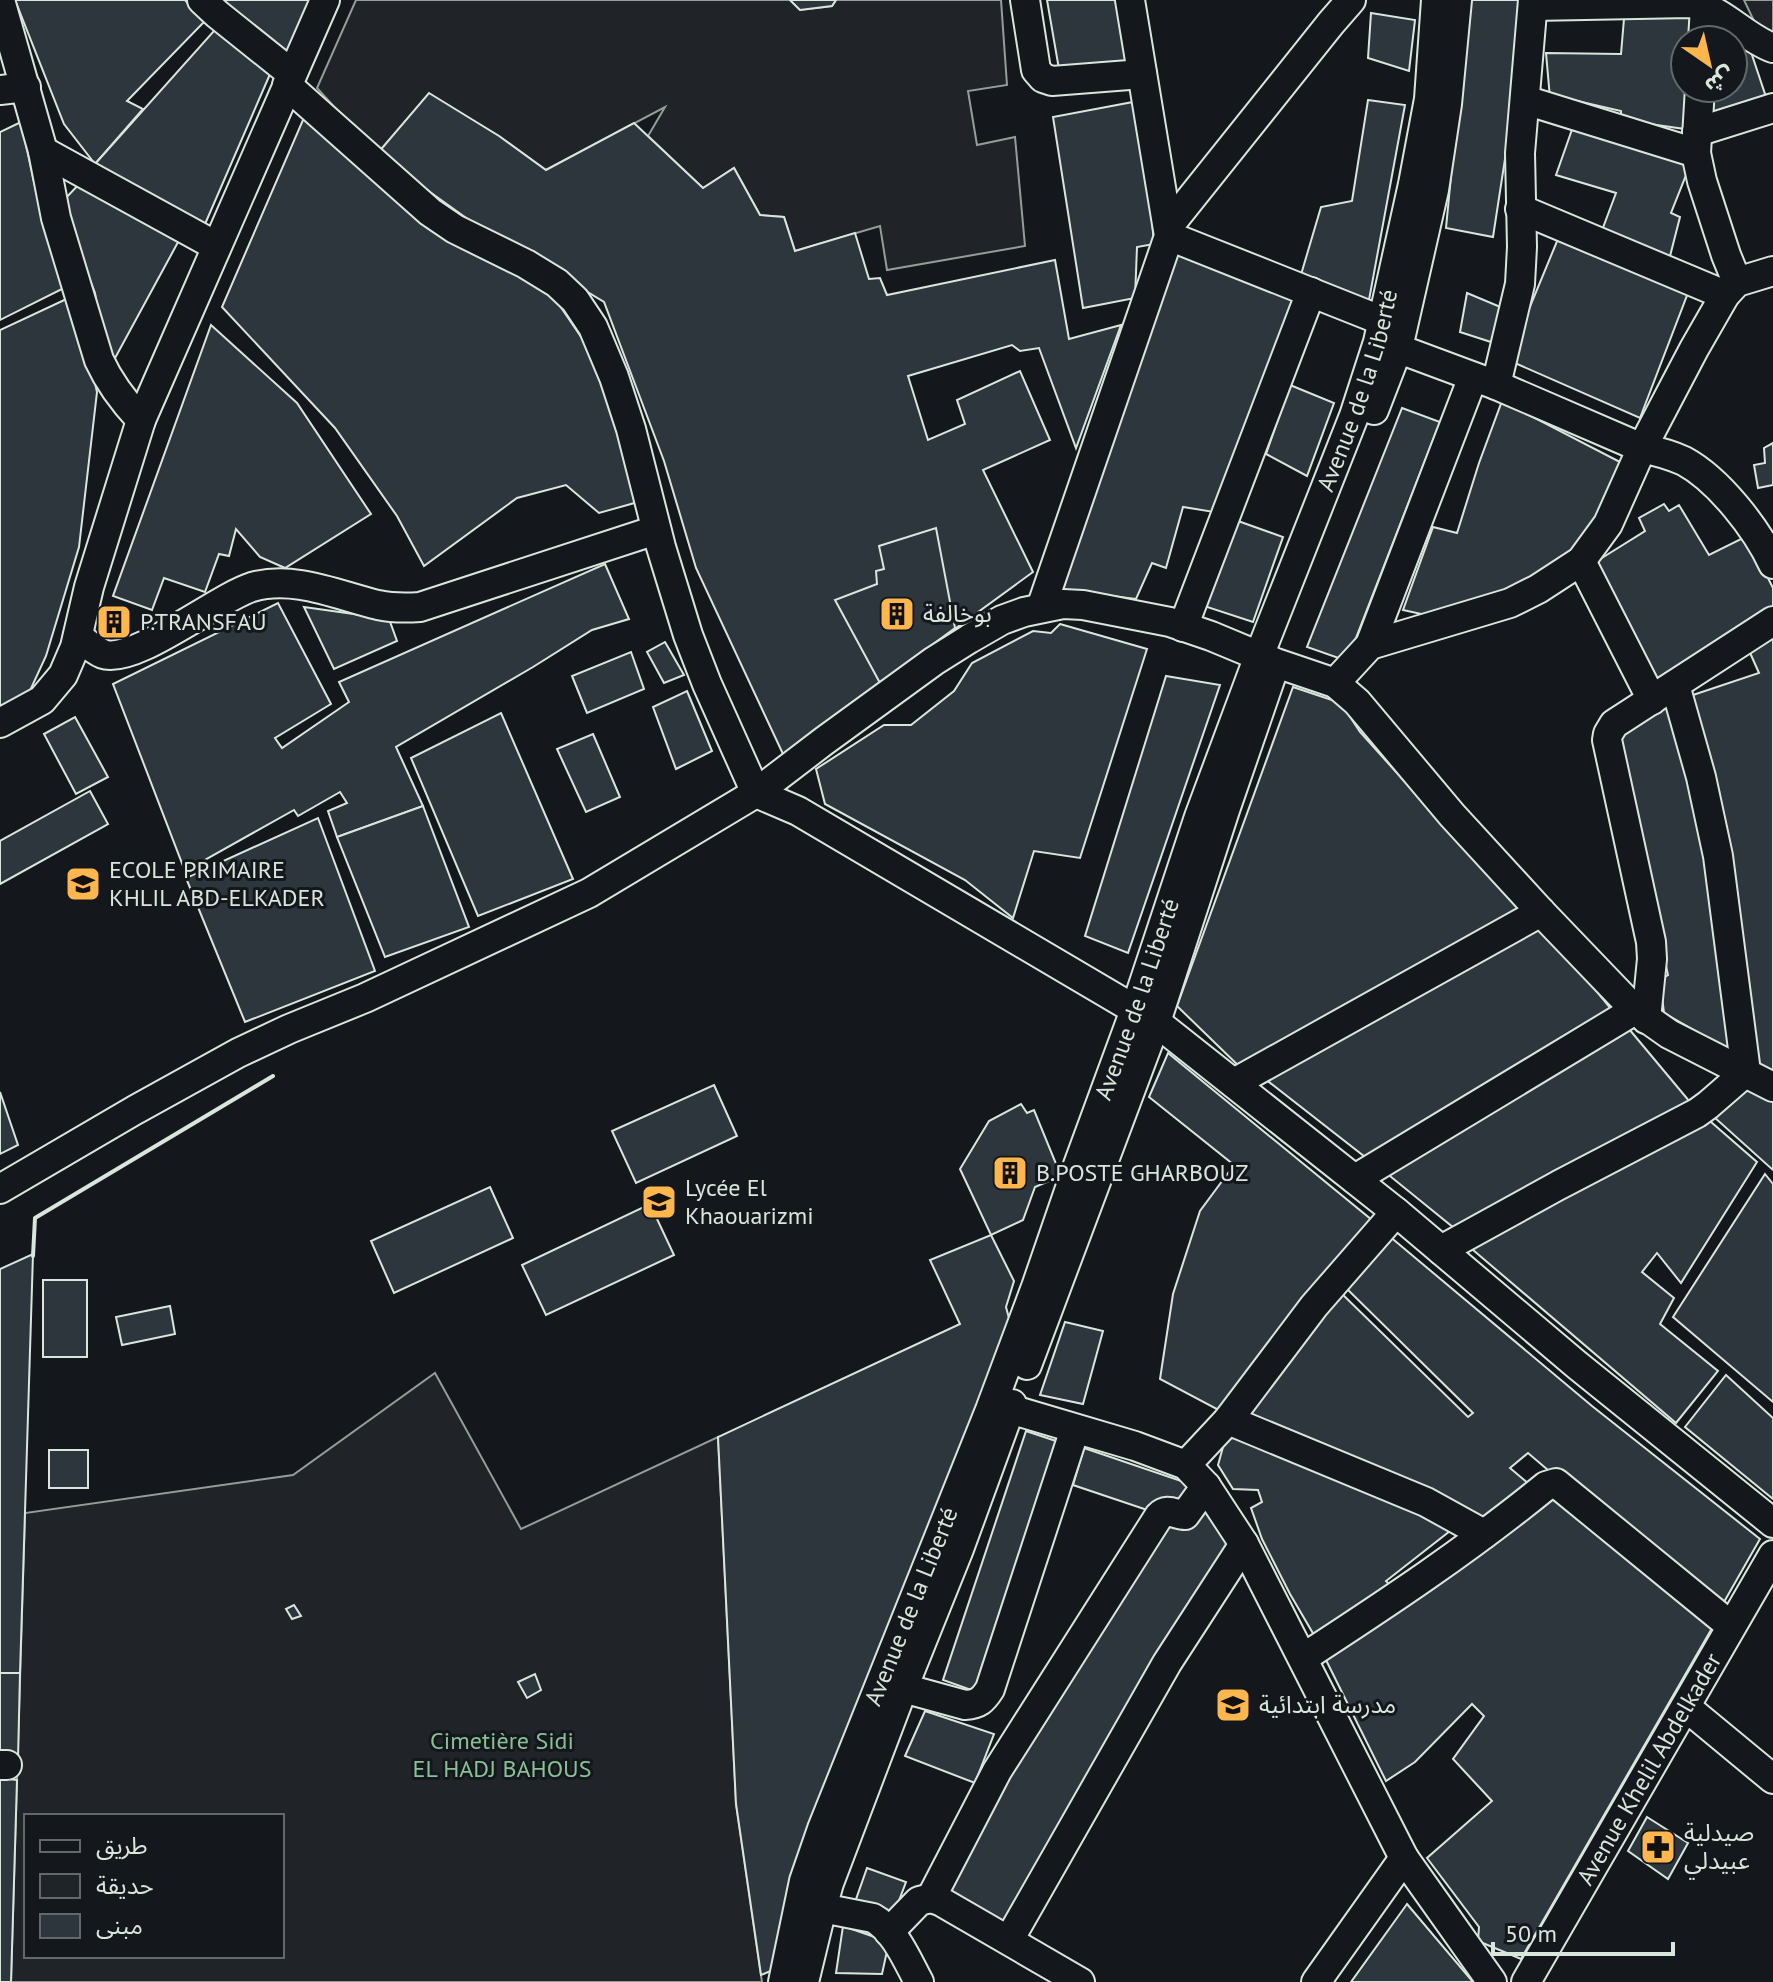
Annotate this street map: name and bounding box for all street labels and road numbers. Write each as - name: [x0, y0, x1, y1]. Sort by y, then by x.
- street label: Avenue de la Liberté: [1310, 286, 1404, 496]
- street label: Avenue de la Liberté: [1087, 894, 1186, 1104]
- street label: Avenue de la Liberté: [857, 1502, 964, 1710]
- street label: Avenue Khelil Abdelkader: [1569, 1647, 1728, 1891]

